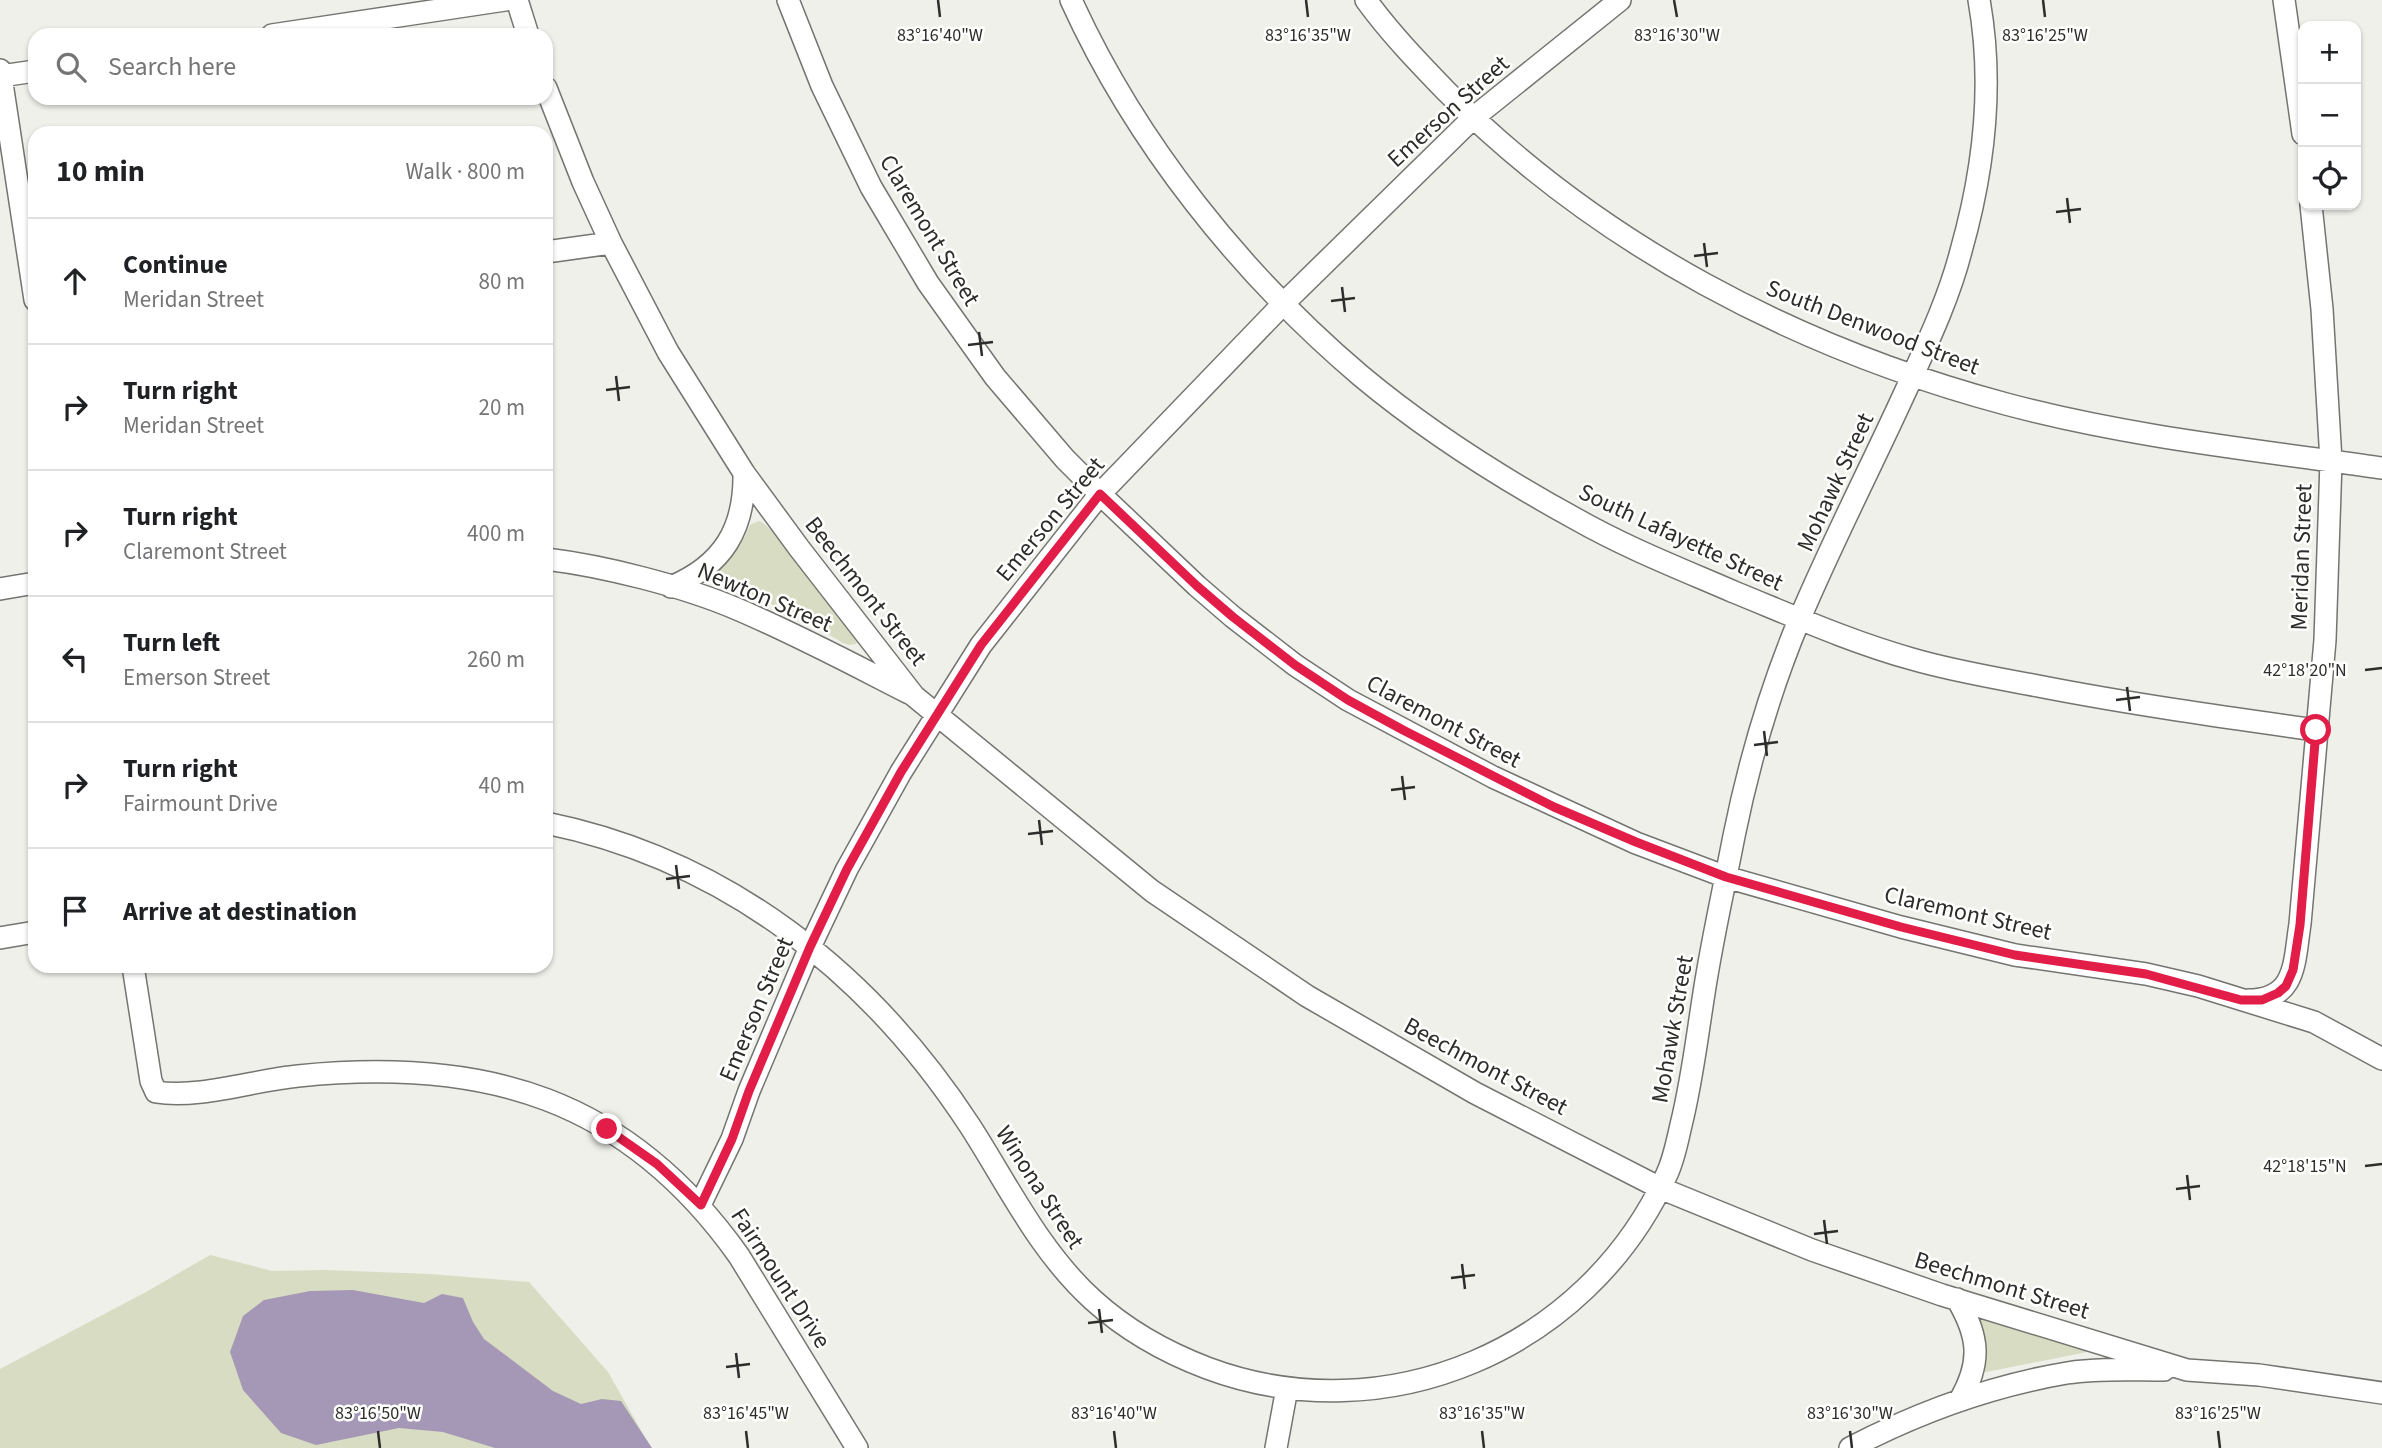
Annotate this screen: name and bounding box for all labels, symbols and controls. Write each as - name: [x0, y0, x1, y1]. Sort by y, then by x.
- map controls: [2298, 21, 2361, 210]
- button: +: [2298, 21, 2361, 84]
- text: 83°16'40"W: [897, 23, 983, 48]
- text: 83°16'35"W: [1265, 23, 1351, 48]
- text: 83°16'30"W: [1634, 23, 1720, 48]
- text: 83°16'25"W: [2002, 23, 2088, 48]
- search box: [28, 28, 553, 105]
- street label: Emerson Street: [1379, 47, 1517, 176]
- icon: search: [52, 48, 90, 86]
- text: Search here: [108, 48, 236, 85]
- button: −: [2298, 84, 2361, 147]
- button: locate: [2298, 147, 2361, 210]
- street label: Claremont Street: [871, 148, 989, 313]
- text: 10 min: [56, 150, 145, 193]
- text: Walk · 800 m: [406, 155, 525, 188]
- text: Continue: [123, 246, 228, 283]
- icon: ahead: [56, 262, 94, 300]
- text: 80 m: [478, 265, 525, 298]
- street label: South Denwood Street: [1761, 271, 1985, 384]
- text: Meridan Street: [123, 283, 264, 316]
- text: Turn right: [123, 372, 238, 409]
- icon: right: [56, 388, 94, 426]
- text: 20 m: [478, 391, 525, 424]
- street label: Mohawk Street: [1788, 407, 1883, 557]
- text: Meridan Street: [123, 409, 264, 442]
- street label: Emerson Street: [988, 449, 1113, 589]
- street label: South Lafayette Street: [1573, 475, 1789, 600]
- street label: Meridan Street: [2281, 483, 2322, 631]
- text: Turn right: [123, 498, 238, 535]
- street label: Beechmont Street: [796, 509, 935, 673]
- icon: right: [56, 514, 94, 552]
- text: 400 m: [467, 517, 525, 550]
- text: Claremont Street: [123, 535, 287, 568]
- street label: Newton Street: [692, 553, 838, 642]
- text: Turn left: [123, 624, 220, 661]
- icon: left: [56, 640, 94, 678]
- text: 260 m: [467, 643, 525, 676]
- text: 42°18'20"N: [2263, 658, 2347, 683]
- text: Emerson Street: [123, 661, 270, 694]
- street label: Claremont Street: [1360, 666, 1527, 777]
- route start: [2300, 714, 2331, 745]
- text: Turn right: [123, 750, 238, 787]
- icon: right: [56, 766, 94, 804]
- text: 40 m: [478, 769, 525, 802]
- text: Fairmount Drive: [123, 787, 278, 820]
- street label: Claremont Street: [1881, 877, 2055, 950]
- icon: arrive: [56, 892, 94, 930]
- text: Arrive at destination: [123, 893, 357, 930]
- street label: Emerson Street: [710, 932, 803, 1087]
- street label: Mohawk Street: [1642, 952, 1703, 1106]
- street label: Beechmont Street: [1398, 1009, 1574, 1124]
- route end: [591, 1113, 622, 1144]
- street label: Winona Street: [986, 1119, 1093, 1256]
- text: 42°18'15"N: [2263, 1154, 2347, 1179]
- street label: Fairmount Drive: [722, 1201, 839, 1355]
- street label: Beechmont Street: [1910, 1242, 2094, 1329]
- text: 83°16'50"W: [335, 1401, 421, 1426]
- text: 83°16'45"W: [703, 1401, 789, 1426]
- text: 83°16'40"W: [1071, 1401, 1157, 1426]
- text: 83°16'35"W: [1439, 1401, 1525, 1426]
- text: 83°16'30"W: [1807, 1401, 1893, 1426]
- text: 83°16'25"W: [2175, 1401, 2261, 1426]

